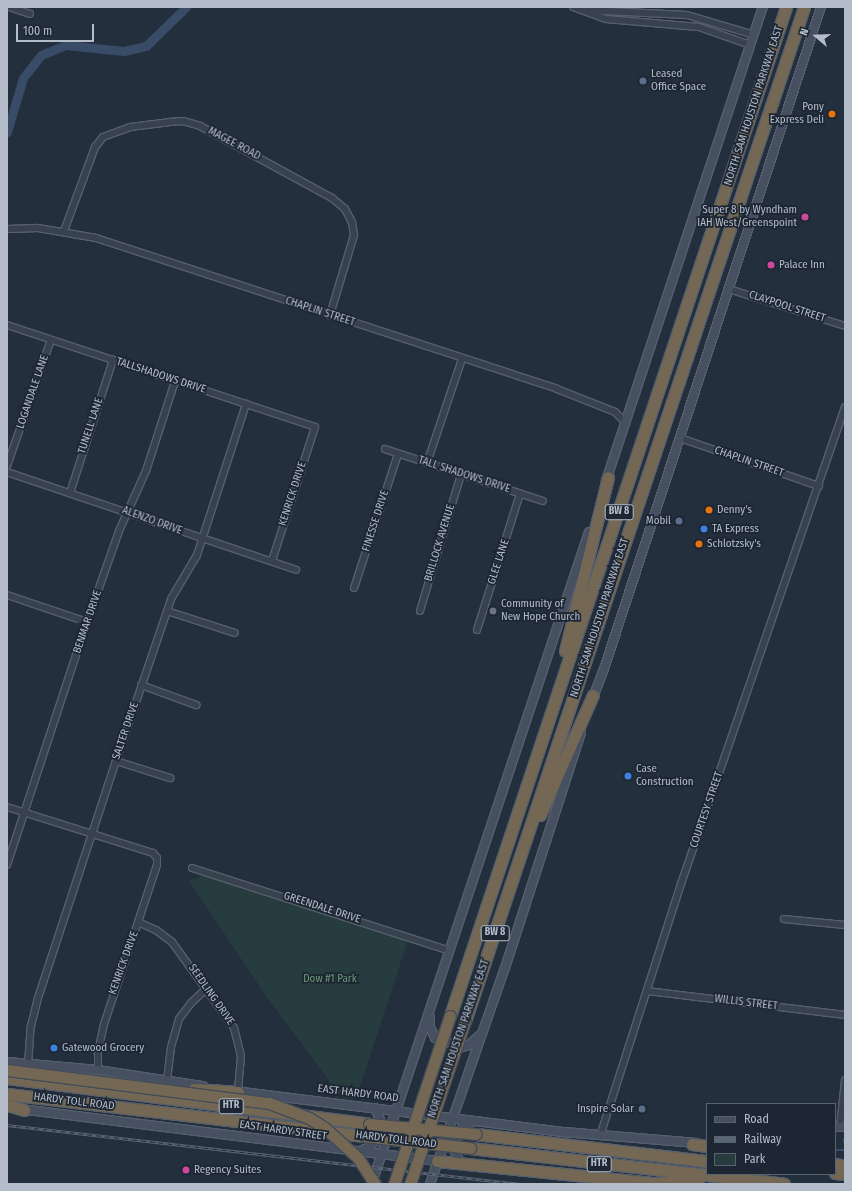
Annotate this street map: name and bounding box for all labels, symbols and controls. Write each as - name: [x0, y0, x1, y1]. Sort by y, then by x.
- scale bar: [18, 16, 96, 42]
- north arrow: [796, 16, 836, 56]
- text: 100 m: [23, 24, 52, 38]
- street label: NORTH SAM HOUSTON PARKWAY EAST: [722, 25, 786, 187]
- text: N: [797, 27, 811, 37]
- place label: Leased Office Space: [651, 68, 706, 94]
- marker: Leased Office Space: [638, 76, 648, 86]
- place label: Pony Express Deli: [770, 101, 824, 127]
- marker: Pony Express Deli: [827, 109, 837, 119]
- street label: MAGEE ROAD: [205, 125, 263, 163]
- place label: Super 8 by Wyndham IAH West/Greenspoint: [697, 204, 797, 230]
- marker: Super 8 by Wyndham IAH West/Greenspoint: [800, 212, 810, 222]
- place label: Palace Inn: [779, 258, 825, 272]
- marker: Palace Inn: [766, 260, 776, 270]
- street label: CLAYPOOL STREET: [747, 288, 827, 326]
- street label: CHAPLIN STREET: [283, 295, 357, 329]
- street label: LOGANDALE LANE: [14, 353, 52, 431]
- street label: TALLSHADOWS DRIVE: [115, 355, 207, 397]
- street label: TUNELL LANE: [76, 396, 106, 456]
- street label: CHAPLIN STREET: [713, 444, 785, 480]
- street label: TALL SHADOWS DRIVE: [416, 454, 512, 496]
- street label: KENRICK DRIVE: [276, 460, 310, 528]
- street label: FINESSE DRIVE: [360, 489, 392, 553]
- street label: BRILLOCK AVENUE: [422, 503, 458, 583]
- place label: Denny's: [717, 503, 752, 517]
- street label: ALENZO DRIVE: [120, 504, 184, 538]
- road number: BW 8: [604, 504, 634, 520]
- marker: Denny's: [704, 505, 714, 515]
- place label: Mobil: [646, 514, 671, 528]
- marker: Mobil: [674, 516, 684, 526]
- place label: TA Express: [712, 522, 759, 536]
- marker: TA Express: [699, 524, 709, 534]
- street label: NORTH SAM HOUSTON PARKWAY EAST: [568, 537, 632, 699]
- place label: Schlotzsky's: [707, 537, 761, 551]
- street label: GLEE LANE: [486, 538, 512, 586]
- marker: Schlotzsky's: [694, 539, 704, 549]
- street label: BENMAR DRIVE: [71, 589, 105, 655]
- place label: Community of New Hope Church: [501, 598, 580, 624]
- marker: Community of New Hope Church: [488, 606, 498, 616]
- street label: SALTER DRIVE: [110, 700, 142, 762]
- place label: Case Construction: [636, 763, 693, 789]
- street label: COURTESY STREET: [688, 770, 726, 850]
- marker: Case Construction: [623, 771, 633, 781]
- street label: GREENDALE DRIVE: [282, 889, 362, 927]
- road number: BW 8: [480, 925, 510, 941]
- street label: KENRICK DRIVE: [106, 929, 142, 997]
- street label: NORTH SAM HOUSTON PARKWAY EAST: [426, 958, 492, 1120]
- street label: SEEDLING DRIVE: [185, 962, 237, 1028]
- park label: Dow #1 Park: [303, 972, 357, 986]
- street label: WILLIS STREET: [714, 993, 778, 1013]
- place label: Gatewood Grocery: [62, 1041, 144, 1055]
- marker: Gatewood Grocery: [49, 1043, 59, 1053]
- street label: EAST HARDY ROAD: [317, 1082, 399, 1106]
- street label: HARDY TOLL ROAD: [33, 1090, 115, 1114]
- road number: HTR: [218, 1098, 244, 1114]
- place label: Inspire Solar: [577, 1102, 634, 1116]
- legend: [706, 1103, 836, 1175]
- marker: Inspire Solar: [637, 1104, 647, 1114]
- text: Road: [744, 1112, 769, 1126]
- street label: EAST HARDY STREET: [238, 1118, 328, 1144]
- street label: HARDY TOLL ROAD: [355, 1128, 437, 1152]
- text: Railway: [744, 1132, 781, 1146]
- text: Park: [744, 1152, 765, 1166]
- road number: HTR: [586, 1156, 612, 1172]
- place label: Regency Suites: [194, 1163, 261, 1177]
- marker: Regency Suites: [181, 1165, 191, 1175]

